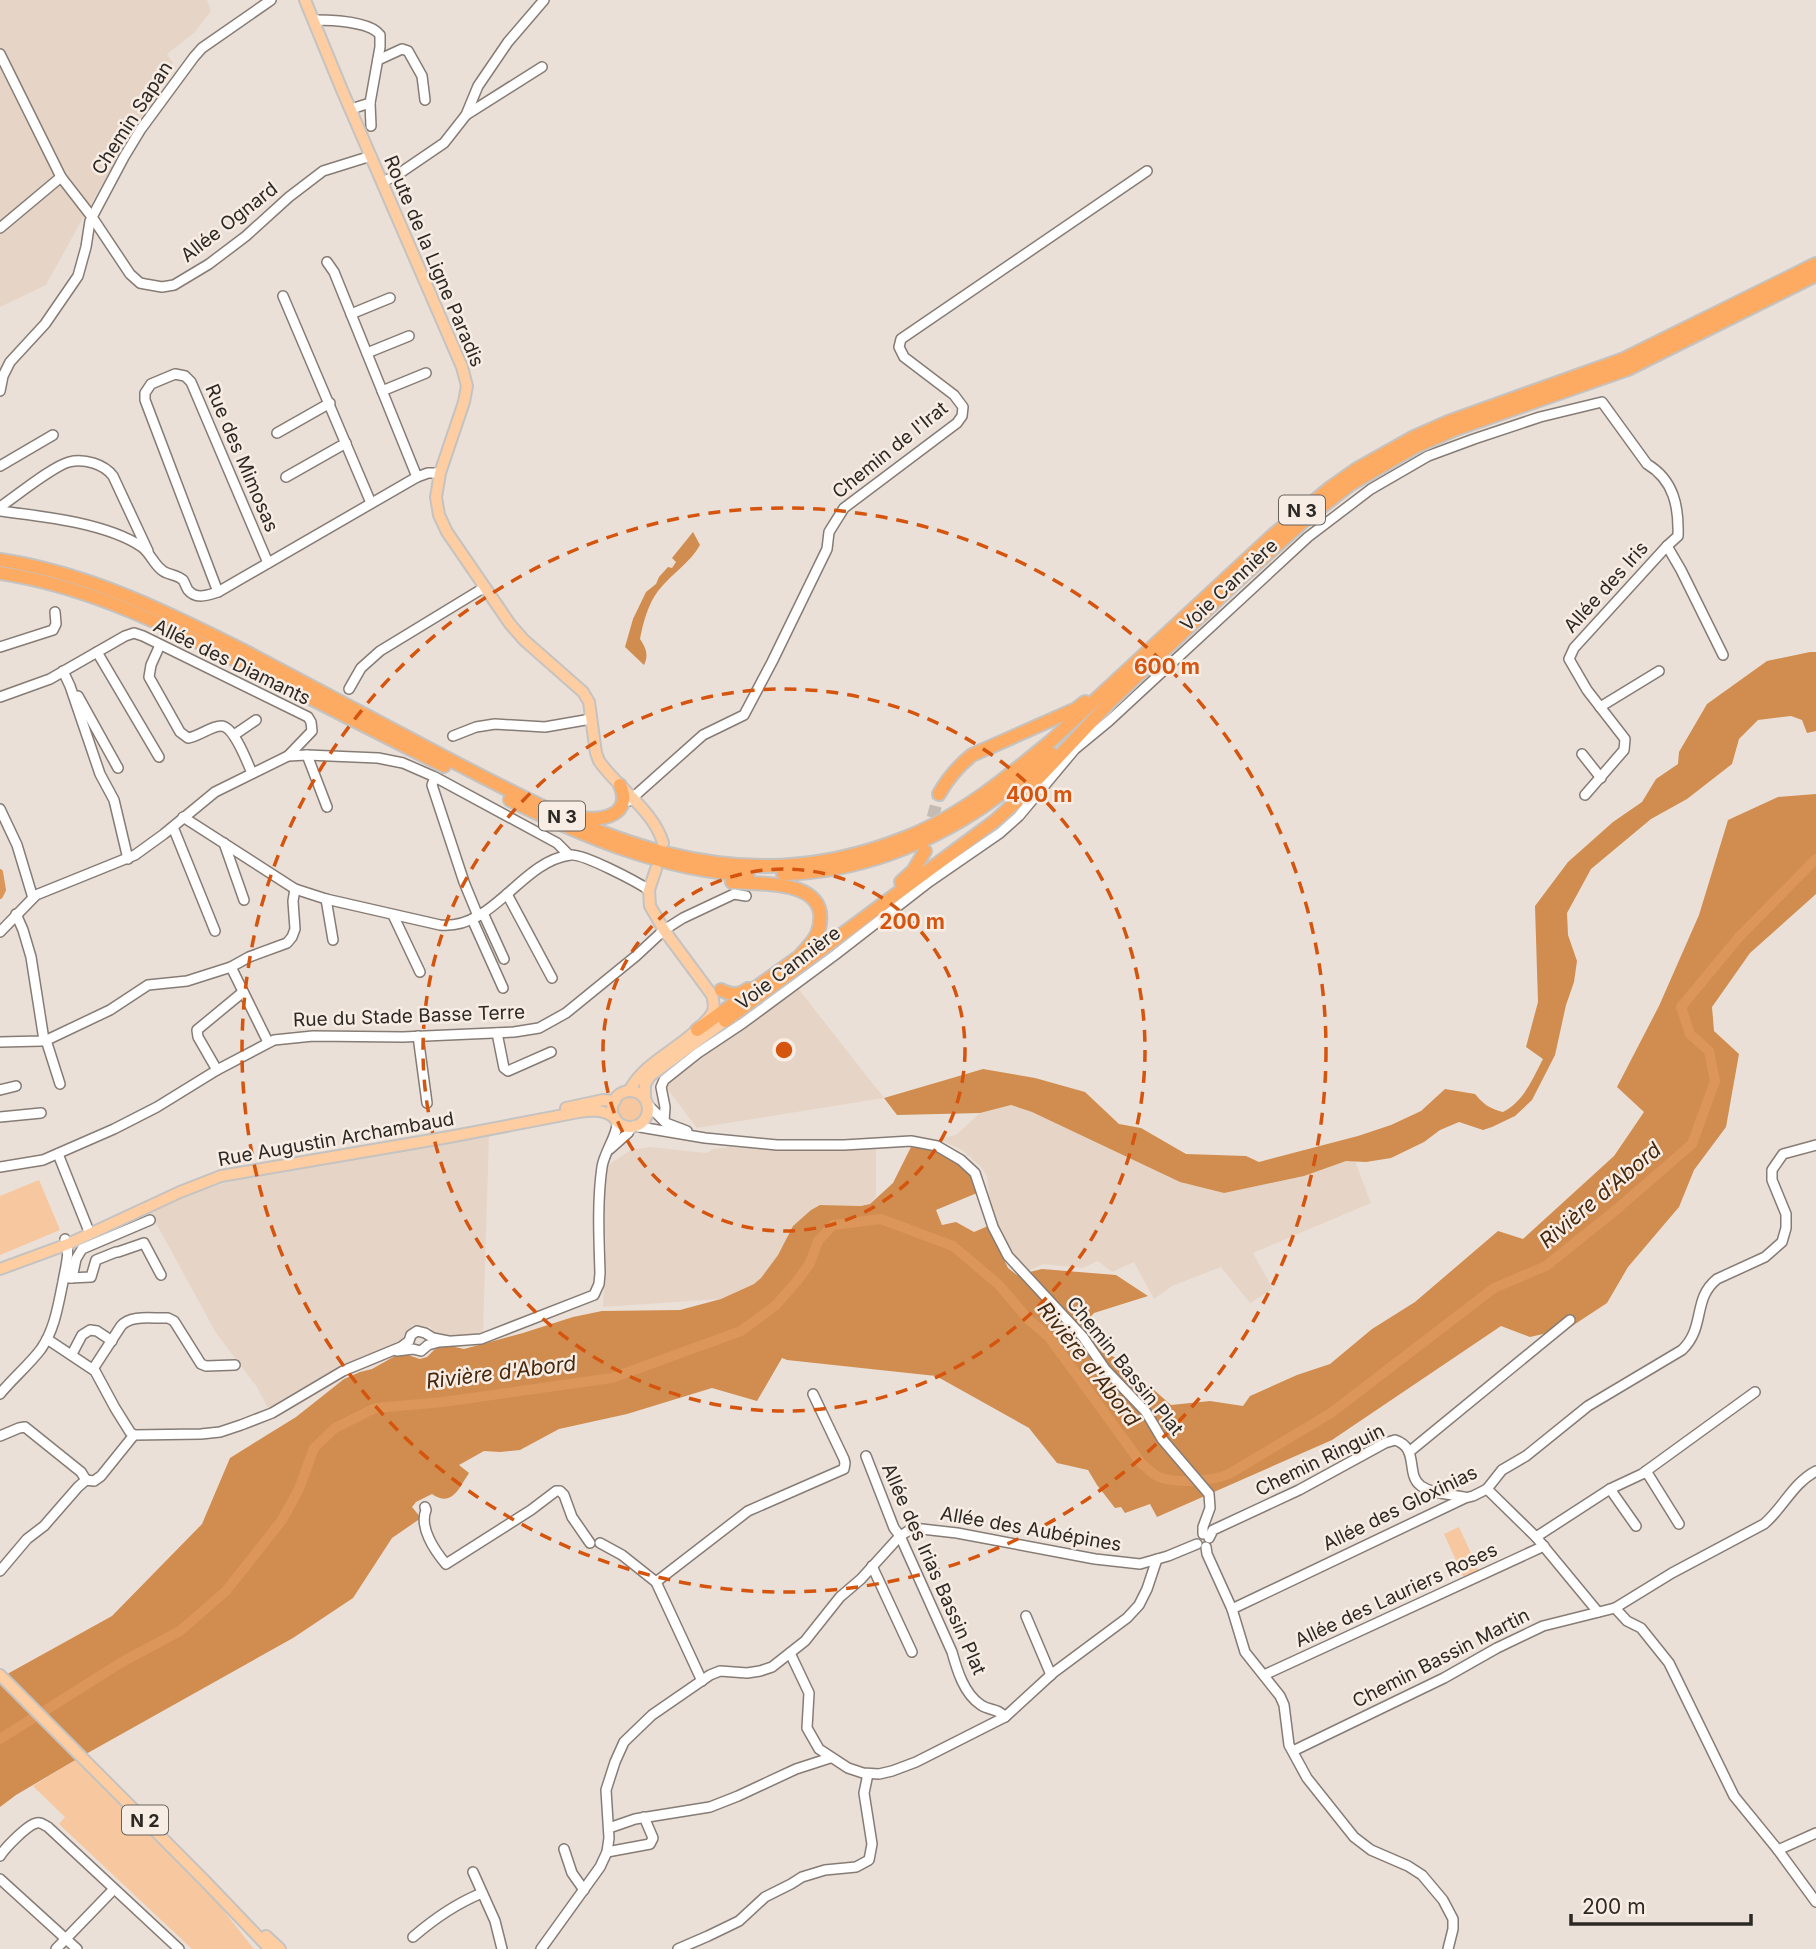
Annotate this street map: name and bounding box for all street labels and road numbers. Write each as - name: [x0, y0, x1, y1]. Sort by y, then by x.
- street label: Chemin Sapan: [87, 57, 177, 179]
- street label: Route de la Ligne Paradis: [379, 152, 489, 370]
- street label: Allée Ognard: [176, 177, 282, 267]
- street label: Rue des Mimosas: [200, 381, 284, 535]
- street label: Chemin de l'Irat: [828, 397, 952, 503]
- road number: N 3: [1279, 496, 1325, 524]
- street label: Voie Cannière: [1175, 534, 1283, 636]
- street label: Allée des Iris: [1559, 537, 1653, 637]
- street label: Allée des Diamants: [150, 614, 314, 710]
- road number: N 3: [539, 802, 585, 830]
- street label: Voie Cannière: [731, 921, 845, 1015]
- street label: Rue du Stade Basse Terre: [293, 1000, 525, 1032]
- street label: Rue Augustin Archambaud: [216, 1107, 456, 1171]
- street label: Chemin Bassin Plat: [1062, 1292, 1188, 1440]
- street label: Chemin Ringuin: [1252, 1419, 1388, 1501]
- street label: Allée des Irias Bassin Plat: [877, 1460, 991, 1678]
- street label: Allée des Gloxinias: [1319, 1461, 1481, 1555]
- street label: Allée des Aubépines: [939, 1502, 1123, 1556]
- street label: Allée des Lauriers Roses: [1291, 1538, 1501, 1652]
- street label: Chemin Bassin Martin: [1349, 1603, 1533, 1713]
- road number: N 2: [122, 1806, 168, 1834]

